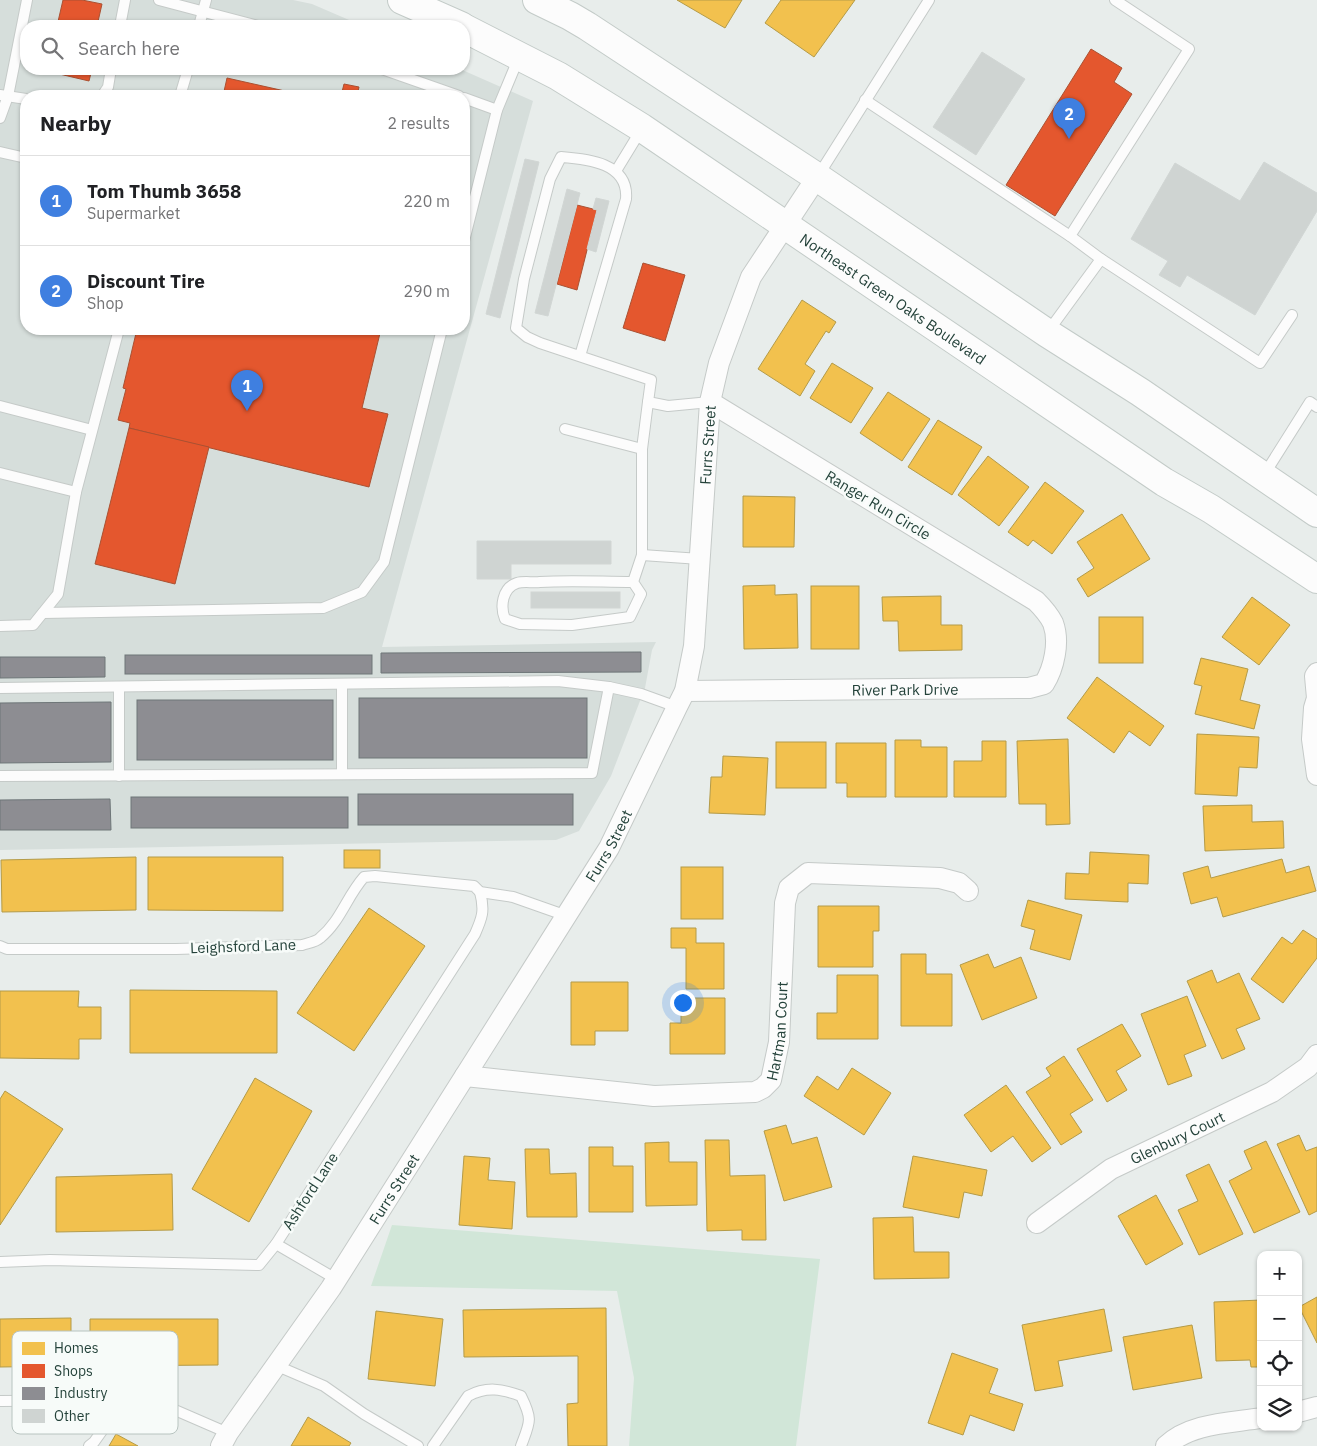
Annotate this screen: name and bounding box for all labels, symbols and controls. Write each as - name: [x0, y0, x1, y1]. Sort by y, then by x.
- search box: [20, 20, 470, 75]
- icon: search: [38, 34, 66, 62]
- text: Search here: [78, 36, 180, 60]
- pin: 2: [1053, 98, 1085, 139]
- text: Nearby: [40, 109, 111, 137]
- text: 2 results: [387, 113, 450, 133]
- text: Tom Thumb 3658: [87, 179, 241, 203]
- text: 1: [51, 191, 61, 211]
- text: 220 m: [403, 191, 450, 211]
- text: Supermarket: [87, 203, 180, 223]
- street label: Northeast Green Oaks Boulevard: [797, 229, 990, 368]
- text: Discount Tire: [87, 269, 205, 293]
- text: 2: [51, 281, 61, 301]
- text: 290 m: [403, 281, 450, 301]
- text: Shop: [87, 293, 124, 313]
- pin: 1: [231, 370, 263, 411]
- street label: Furrs Street: [695, 404, 719, 485]
- street label: Ranger Run Circle: [822, 466, 934, 544]
- street label: River Park Drive: [852, 679, 958, 699]
- street label: Furrs Street: [581, 806, 636, 885]
- street label: Leighsford Lane: [190, 935, 296, 957]
- street label: Hartman Court: [762, 981, 791, 1082]
- your location: [670, 990, 696, 1016]
- street label: Glenbury Court: [1127, 1107, 1227, 1168]
- street label: Ashford Lane: [278, 1149, 342, 1233]
- street label: Furrs Street: [364, 1150, 423, 1228]
- map controls: [1257, 1251, 1302, 1431]
- button: +: [1257, 1251, 1302, 1296]
- button: −: [1257, 1296, 1302, 1341]
- legend: [12, 1331, 178, 1434]
- text: Homes: [54, 1339, 99, 1357]
- button: locate: [1257, 1341, 1302, 1386]
- text: Shops: [54, 1362, 93, 1380]
- text: Industry: [54, 1384, 108, 1402]
- button: layers: [1257, 1386, 1302, 1431]
- text: Other: [54, 1407, 90, 1425]

